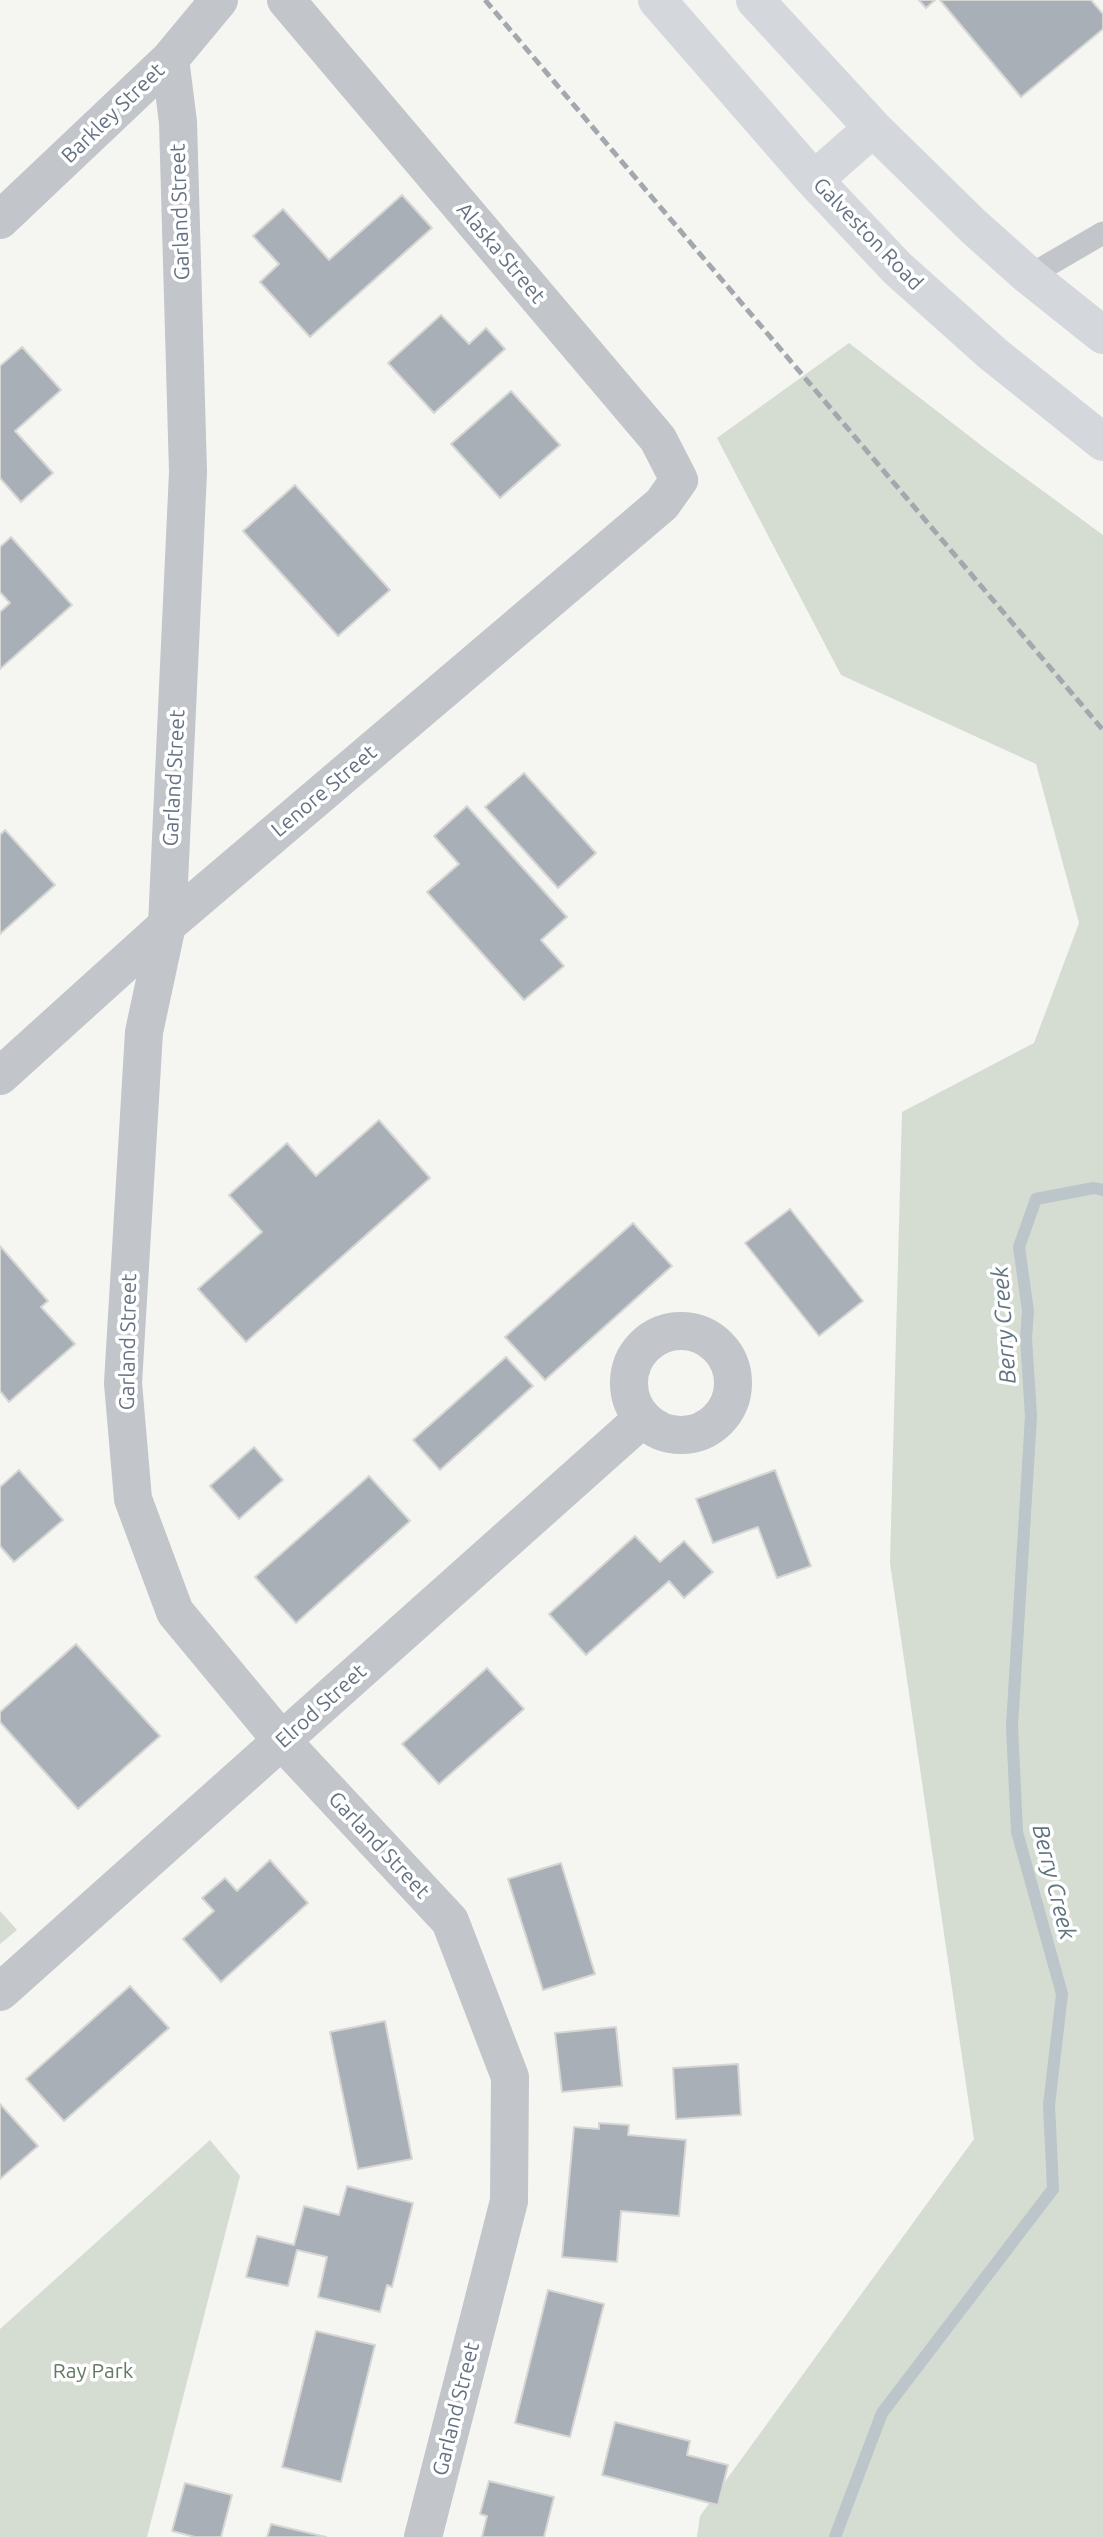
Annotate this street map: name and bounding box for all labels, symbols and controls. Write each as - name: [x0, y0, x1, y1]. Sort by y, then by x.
- street label: Barkley Street: [56, 58, 170, 168]
- street label: Garland Street: [165, 143, 195, 281]
- street label: Galveston Road: [808, 172, 928, 296]
- street label: Alaska Street: [452, 197, 550, 309]
- street label: Garland Street: [158, 709, 190, 847]
- street label: Lenore Street: [266, 740, 382, 842]
- water label: Berry Creek: [986, 1265, 1022, 1385]
- street label: Garland Street: [114, 1273, 142, 1411]
- street label: Elrod Street: [270, 1659, 372, 1753]
- street label: Garland Street: [323, 1786, 435, 1904]
- water label: Berry Creek: [1026, 1822, 1082, 1942]
- street label: Garland Street: [427, 2340, 485, 2478]
- park label: Ray Park: [53, 2358, 133, 2384]

